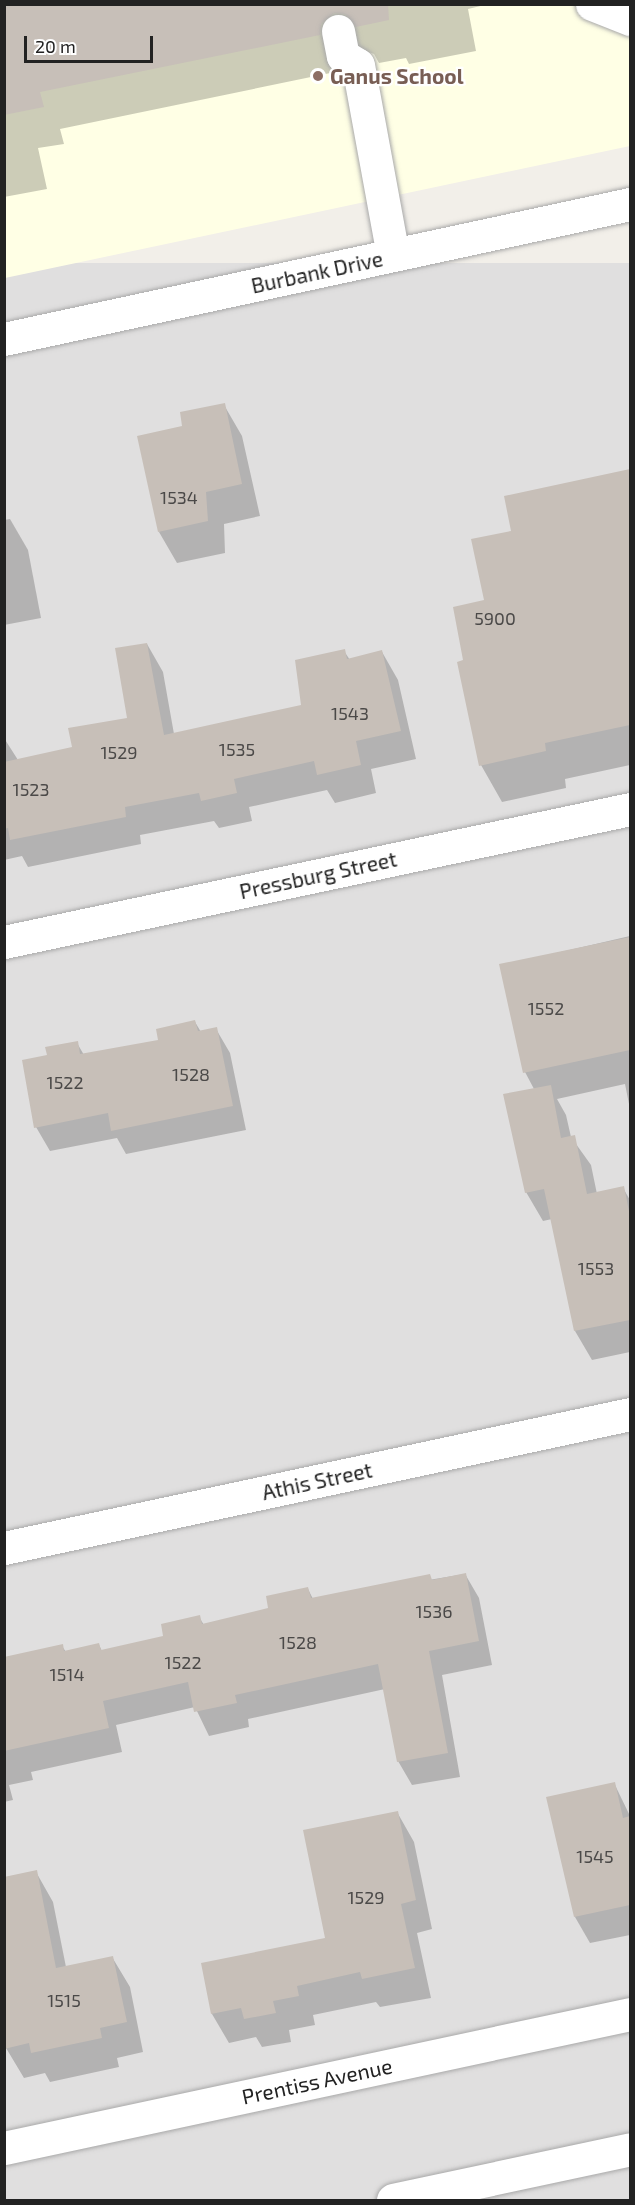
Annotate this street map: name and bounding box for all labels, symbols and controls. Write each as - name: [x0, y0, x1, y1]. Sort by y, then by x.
- scale bar: [27, 24, 156, 62]
- text: 20 m: [35, 35, 76, 57]
- place label: Ganus School: [330, 63, 464, 89]
- marker: Ganus School: [311, 69, 325, 83]
- street label: Burbank Drive: [249, 246, 385, 298]
- house number: 1534: [160, 486, 198, 508]
- house number: 5900: [474, 607, 516, 629]
- house number: 1543: [331, 702, 369, 724]
- house number: 1535: [219, 738, 255, 760]
- house number: 1529: [100, 741, 138, 763]
- house number: 1523: [13, 778, 49, 800]
- street label: Pressburg Street: [237, 846, 399, 904]
- house number: 1552: [528, 997, 564, 1019]
- house number: 1528: [172, 1063, 210, 1085]
- house number: 1522: [46, 1071, 84, 1093]
- house number: 1553: [578, 1257, 614, 1279]
- street label: Athis Street: [260, 1457, 374, 1505]
- house number: 1536: [415, 1600, 453, 1622]
- house number: 1528: [279, 1631, 317, 1653]
- house number: 1522: [164, 1651, 202, 1673]
- house number: 1514: [49, 1663, 85, 1685]
- house number: 1545: [576, 1845, 614, 1867]
- house number: 1529: [347, 1886, 385, 1908]
- house number: 1515: [47, 1989, 81, 2011]
- street label: Prentiss Avenue: [239, 2053, 395, 2109]

